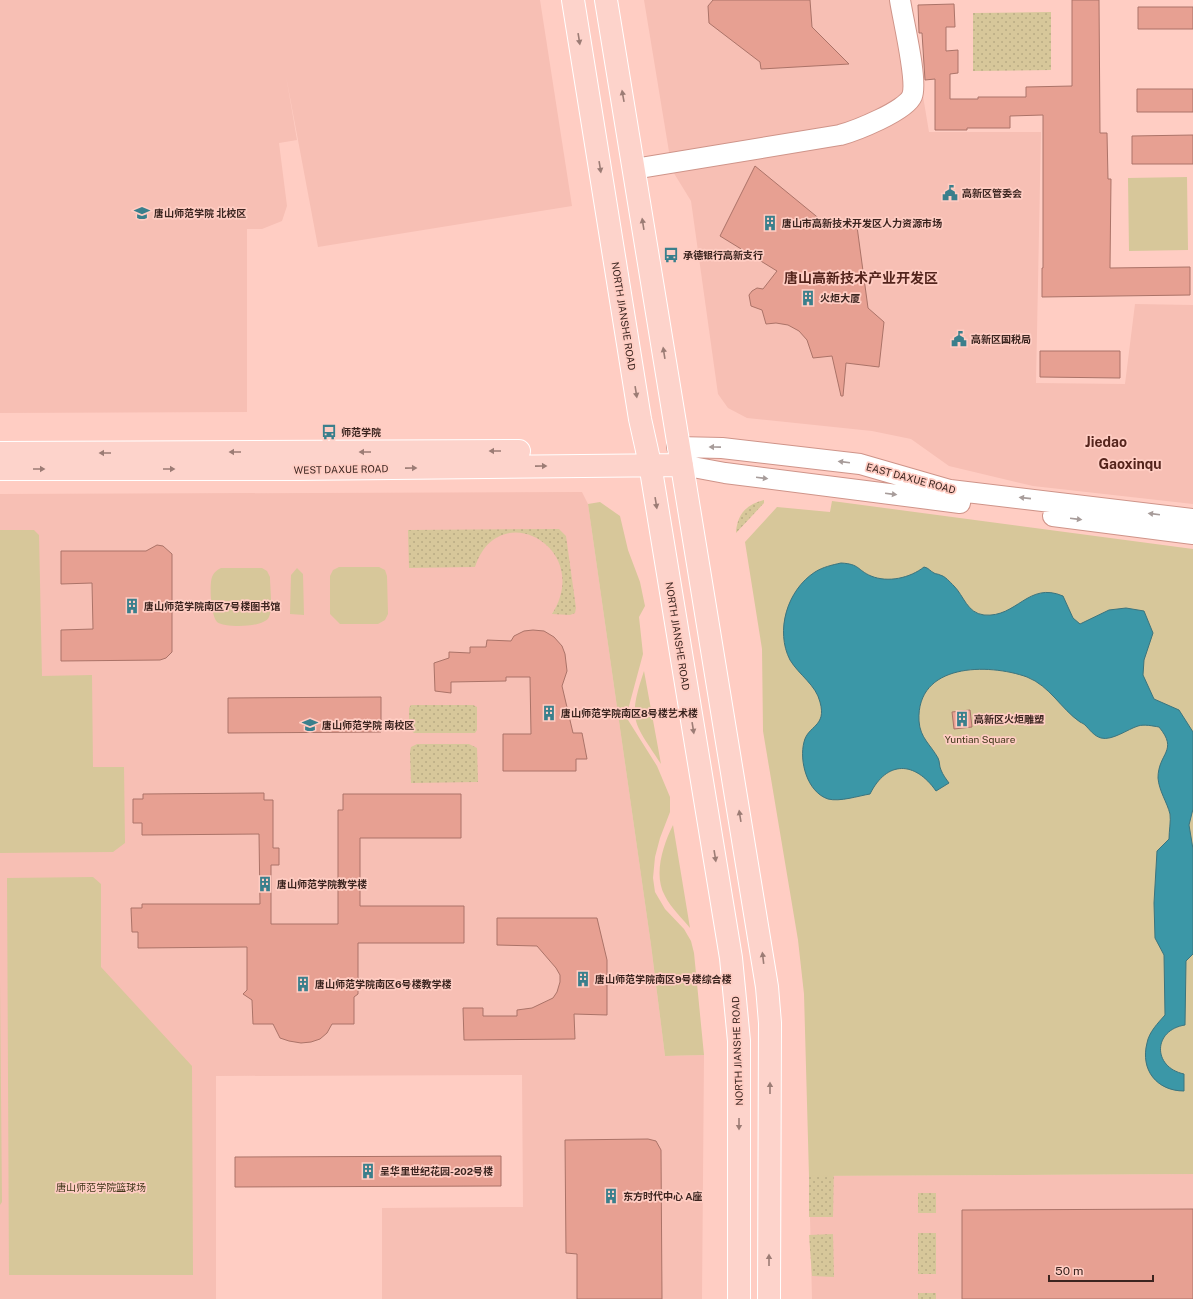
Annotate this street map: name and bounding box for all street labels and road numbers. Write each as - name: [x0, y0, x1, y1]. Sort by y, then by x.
- street label: NORTH JIANSHE ROAD: [610, 261, 639, 371]
- street label: EAST DAXUE ROAD: [865, 460, 957, 496]
- street label: WEST DAXUE ROAD: [294, 462, 389, 476]
- street label: NORTH JIANSHE ROAD: [664, 581, 693, 691]
- street label: NORTH JIANSHE ROAD: [729, 996, 745, 1106]

